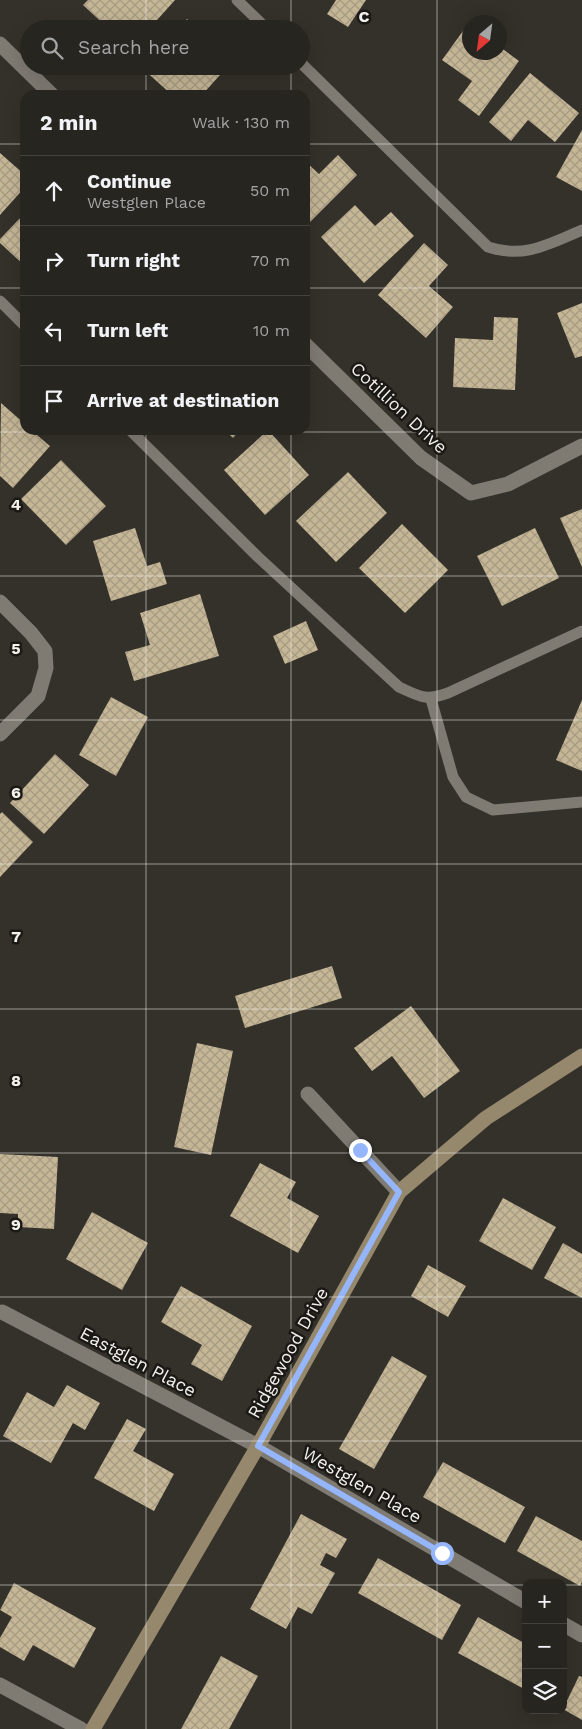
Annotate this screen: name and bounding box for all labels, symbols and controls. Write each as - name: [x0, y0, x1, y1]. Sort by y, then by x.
- text: C: [359, 7, 370, 26]
- north arrow: [462, 15, 507, 60]
- search box: [20, 20, 310, 75]
- icon: search: [38, 34, 66, 62]
- text: Search here: [78, 36, 189, 59]
- text: 2 min: [40, 110, 97, 135]
- text: Walk · 130 m: [192, 113, 290, 132]
- text: Continue: [87, 170, 171, 193]
- icon: ahead: [40, 177, 68, 205]
- text: 50 m: [250, 181, 290, 200]
- text: Westglen Place: [87, 193, 206, 212]
- icon: right: [40, 247, 68, 275]
- text: Turn right: [87, 249, 180, 272]
- text: 70 m: [251, 251, 290, 270]
- icon: left: [40, 317, 68, 345]
- text: Turn left: [87, 319, 168, 342]
- text: 10 m: [253, 321, 290, 340]
- street label: Cotillion Drive: [347, 358, 452, 458]
- icon: arrive: [40, 387, 68, 415]
- text: Arrive at destination: [87, 389, 279, 412]
- text: 4: [11, 495, 21, 514]
- text: 5: [11, 639, 21, 658]
- text: 6: [11, 783, 21, 802]
- text: 7: [11, 927, 21, 946]
- text: 8: [11, 1071, 21, 1090]
- route end: [349, 1139, 372, 1162]
- text: 9: [11, 1215, 21, 1234]
- street label: Ridgewood Drive: [243, 1284, 332, 1422]
- street label: Eastglen Place: [77, 1322, 200, 1401]
- street label: Westglen Place: [299, 1442, 426, 1527]
- route start: [431, 1542, 454, 1565]
- map controls: [522, 1579, 567, 1714]
- button: +: [522, 1579, 567, 1624]
- button: −: [522, 1624, 567, 1669]
- button: layers: [522, 1669, 567, 1714]

